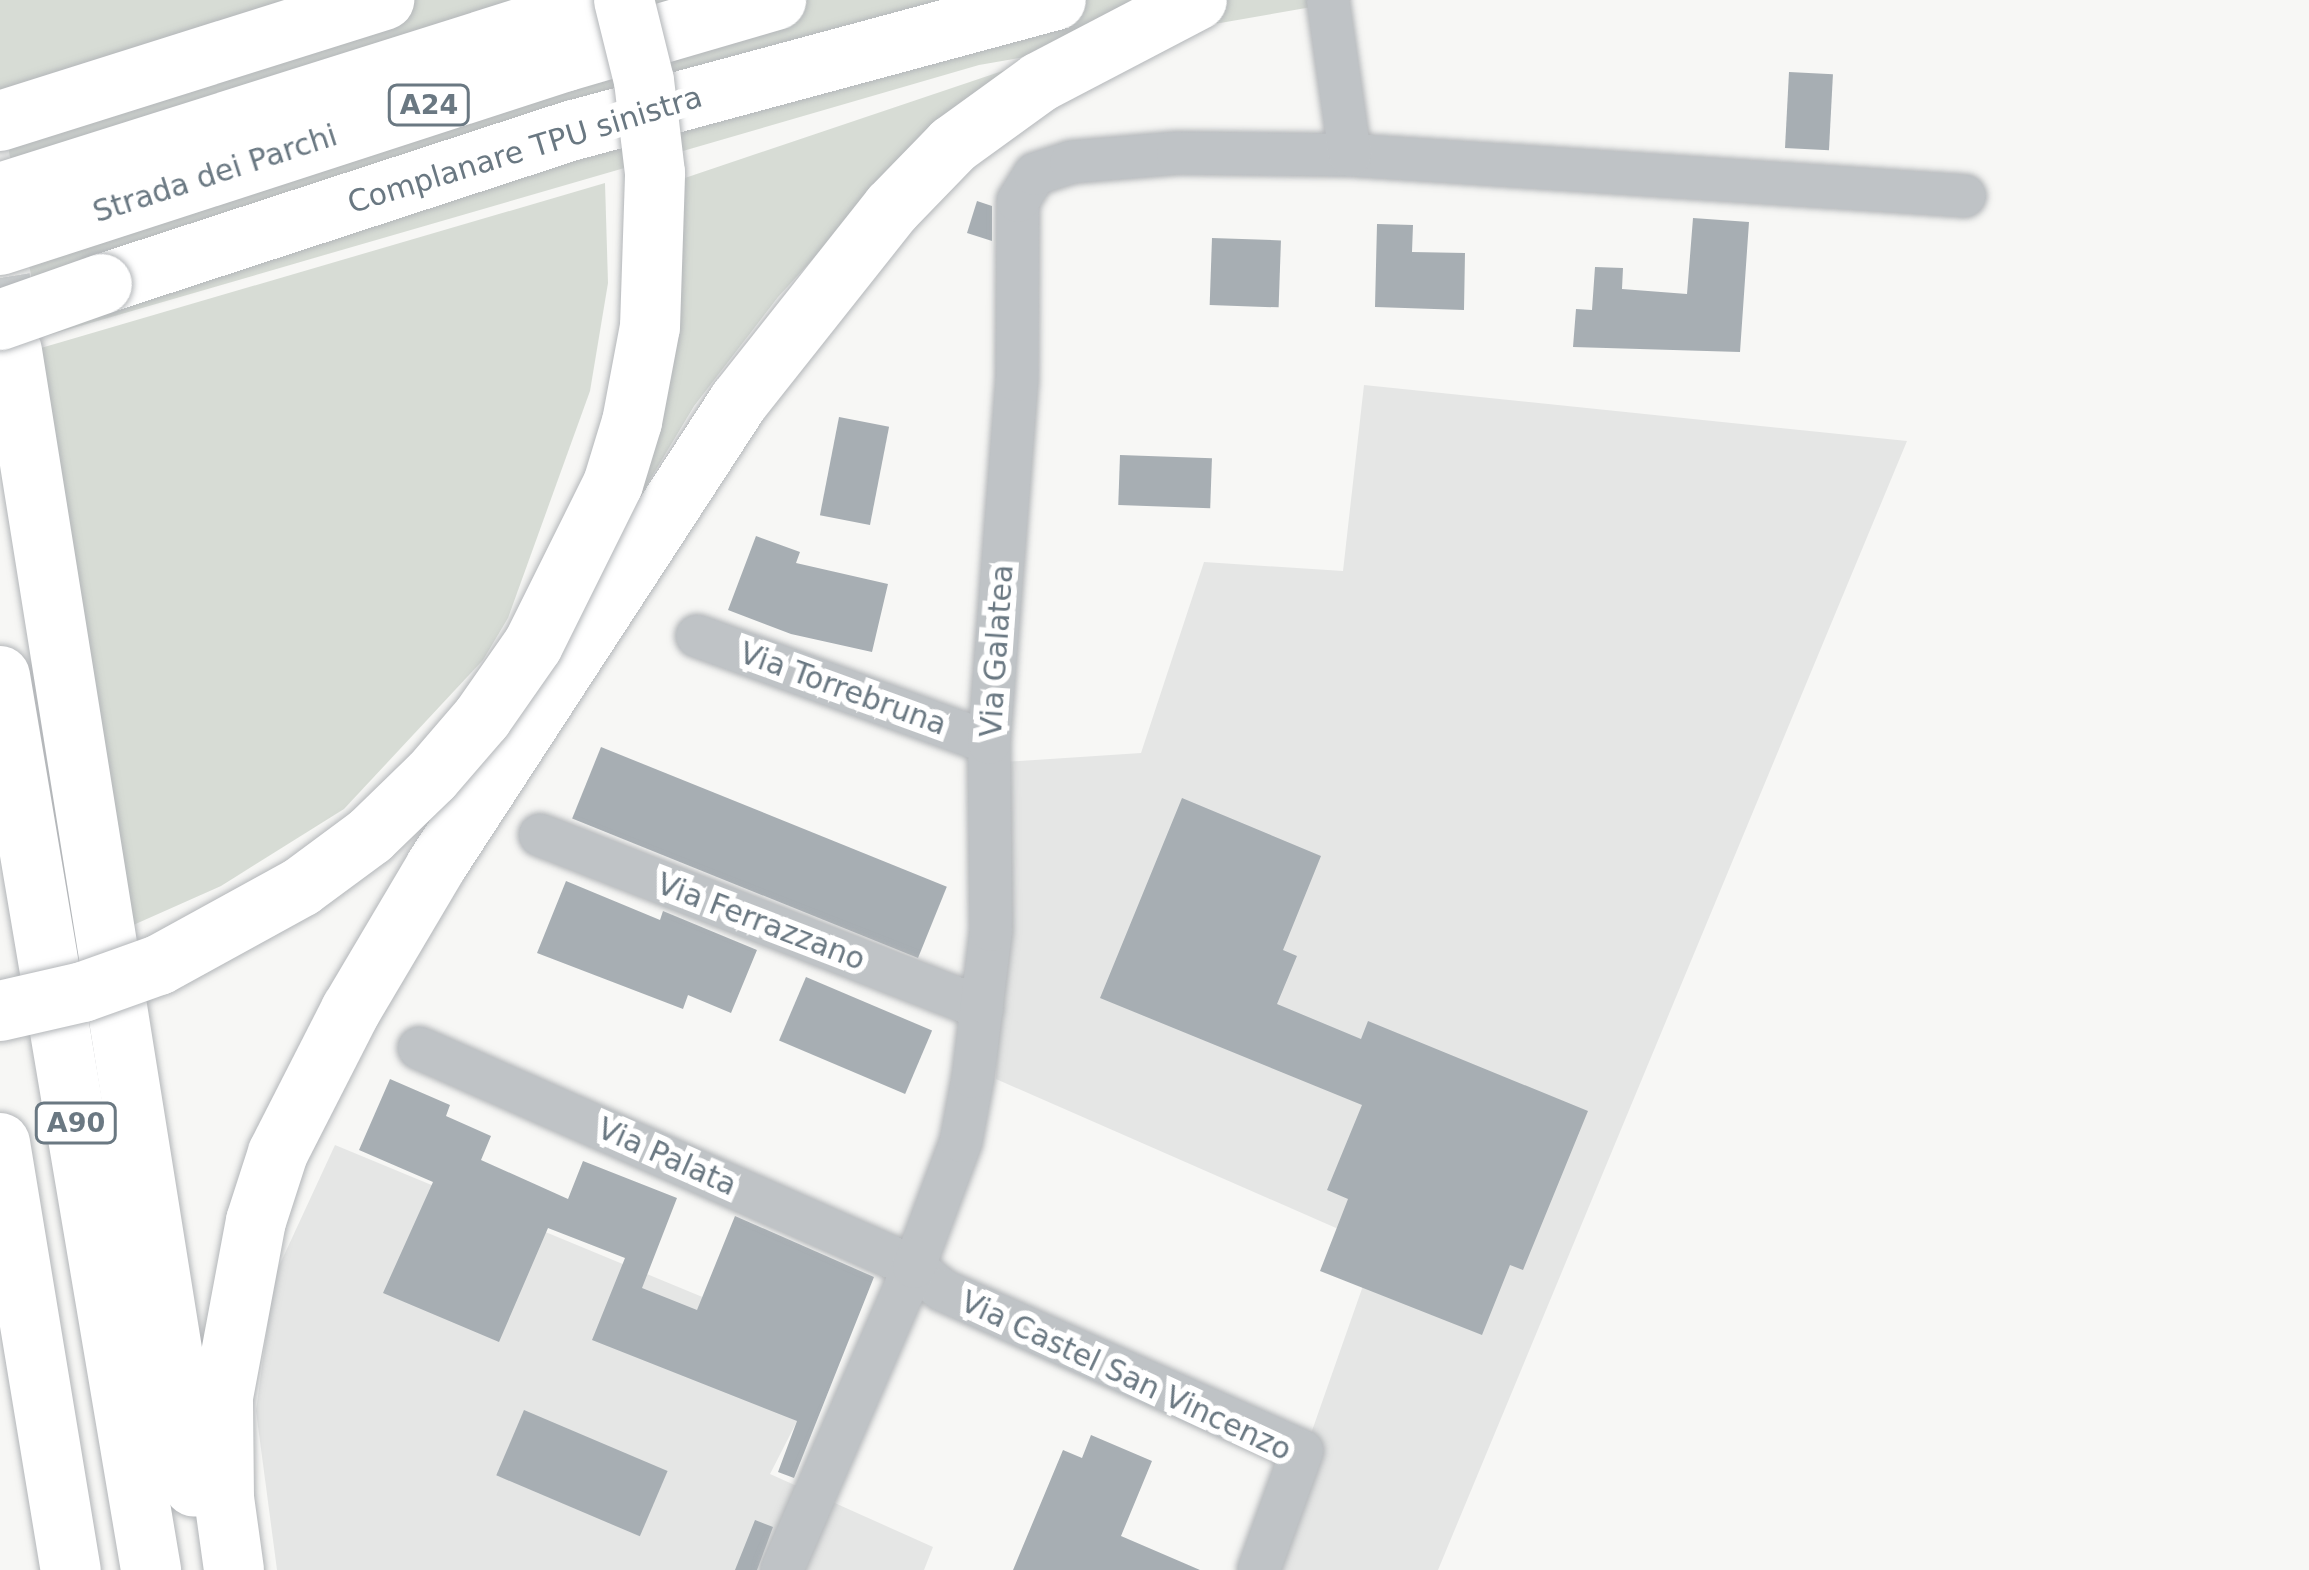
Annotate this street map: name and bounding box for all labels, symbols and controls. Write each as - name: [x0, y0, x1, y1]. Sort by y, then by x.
- street label: Complanare TPU sinistra: [343, 79, 707, 221]
- road number: A24: [387, 84, 471, 126]
- street label: Strada dei Parchi: [88, 118, 342, 230]
- street label: Via Galatea: [973, 563, 1021, 739]
- street label: Via Torrebruna: [735, 635, 951, 743]
- street label: Via Ferrazzano: [652, 866, 870, 978]
- road number: A90: [34, 1102, 118, 1144]
- street label: Via Palata: [592, 1110, 742, 1204]
- street label: Via Castel San Vincenzo: [955, 1284, 1297, 1468]

